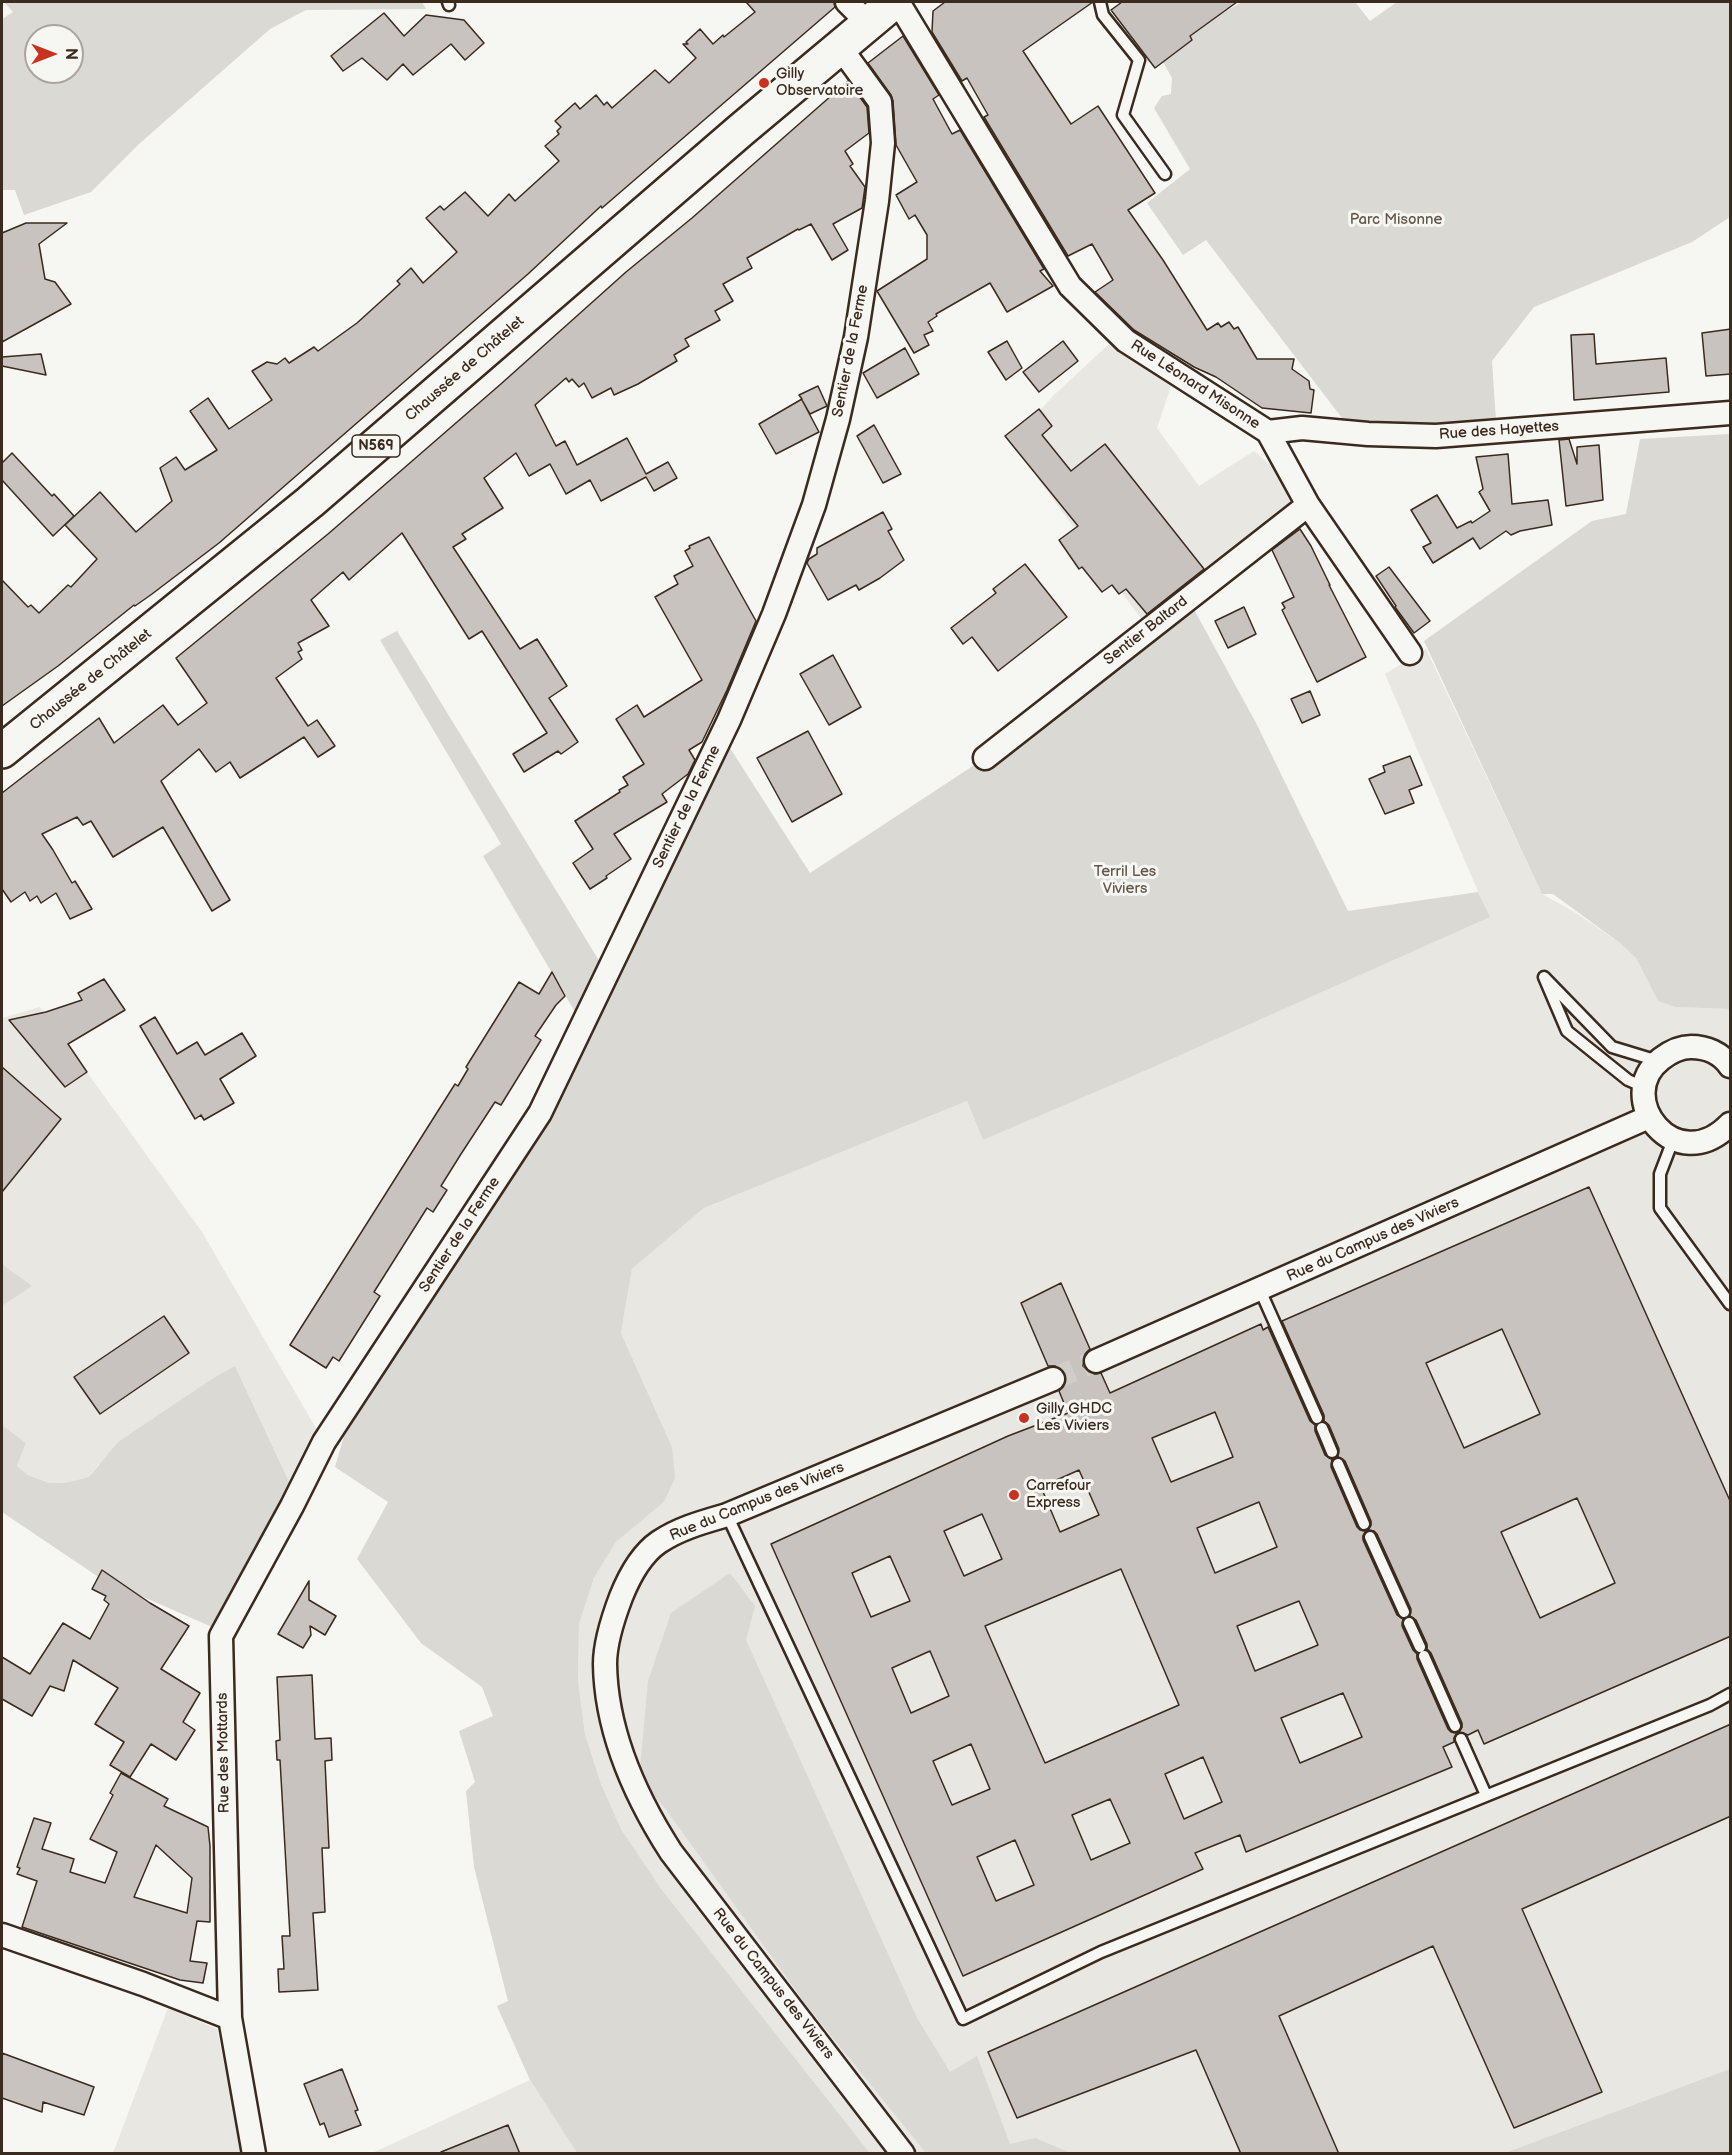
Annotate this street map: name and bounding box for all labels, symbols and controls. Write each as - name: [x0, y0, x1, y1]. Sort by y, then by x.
- north arrow: [24, 24, 84, 84]
- text: N: [61, 48, 80, 60]
- place label: Gilly Observatoire: [776, 65, 863, 100]
- marker: Gilly Observatoire: [757, 76, 771, 90]
- park label: Parc Misonne: [1350, 211, 1442, 229]
- street label: Sentier de la Ferme: [829, 283, 873, 419]
- street label: Chaussée de Châtelet: [402, 313, 528, 425]
- street label: Rue Léonard Misonne: [1127, 336, 1263, 434]
- street label: Rue des Hayettes: [1438, 418, 1560, 444]
- road number: N569: [352, 435, 400, 457]
- street label: Sentier Baltard: [1101, 593, 1191, 669]
- street label: Chaussée de Châtelet: [27, 625, 155, 735]
- street label: Sentier de la Ferme: [649, 743, 725, 871]
- park label: Terril Les Viviers: [1094, 863, 1156, 898]
- street label: Sentier de la Ferme: [416, 1174, 504, 1296]
- street label: Rue du Campus des Viviers: [1284, 1194, 1462, 1286]
- place label: Gilly GHDC Les Viviers: [1036, 1400, 1112, 1435]
- marker: Gilly GHDC Les Viviers: [1017, 1411, 1031, 1425]
- street label: Rue du Campus des Viviers: [667, 1459, 847, 1545]
- place label: Carrefour Express: [1026, 1477, 1091, 1512]
- marker: Carrefour Express: [1007, 1488, 1021, 1502]
- street label: Rue des Mottards: [214, 1693, 234, 1813]
- street label: Rue du Campus des Viviers: [708, 1905, 838, 2063]

